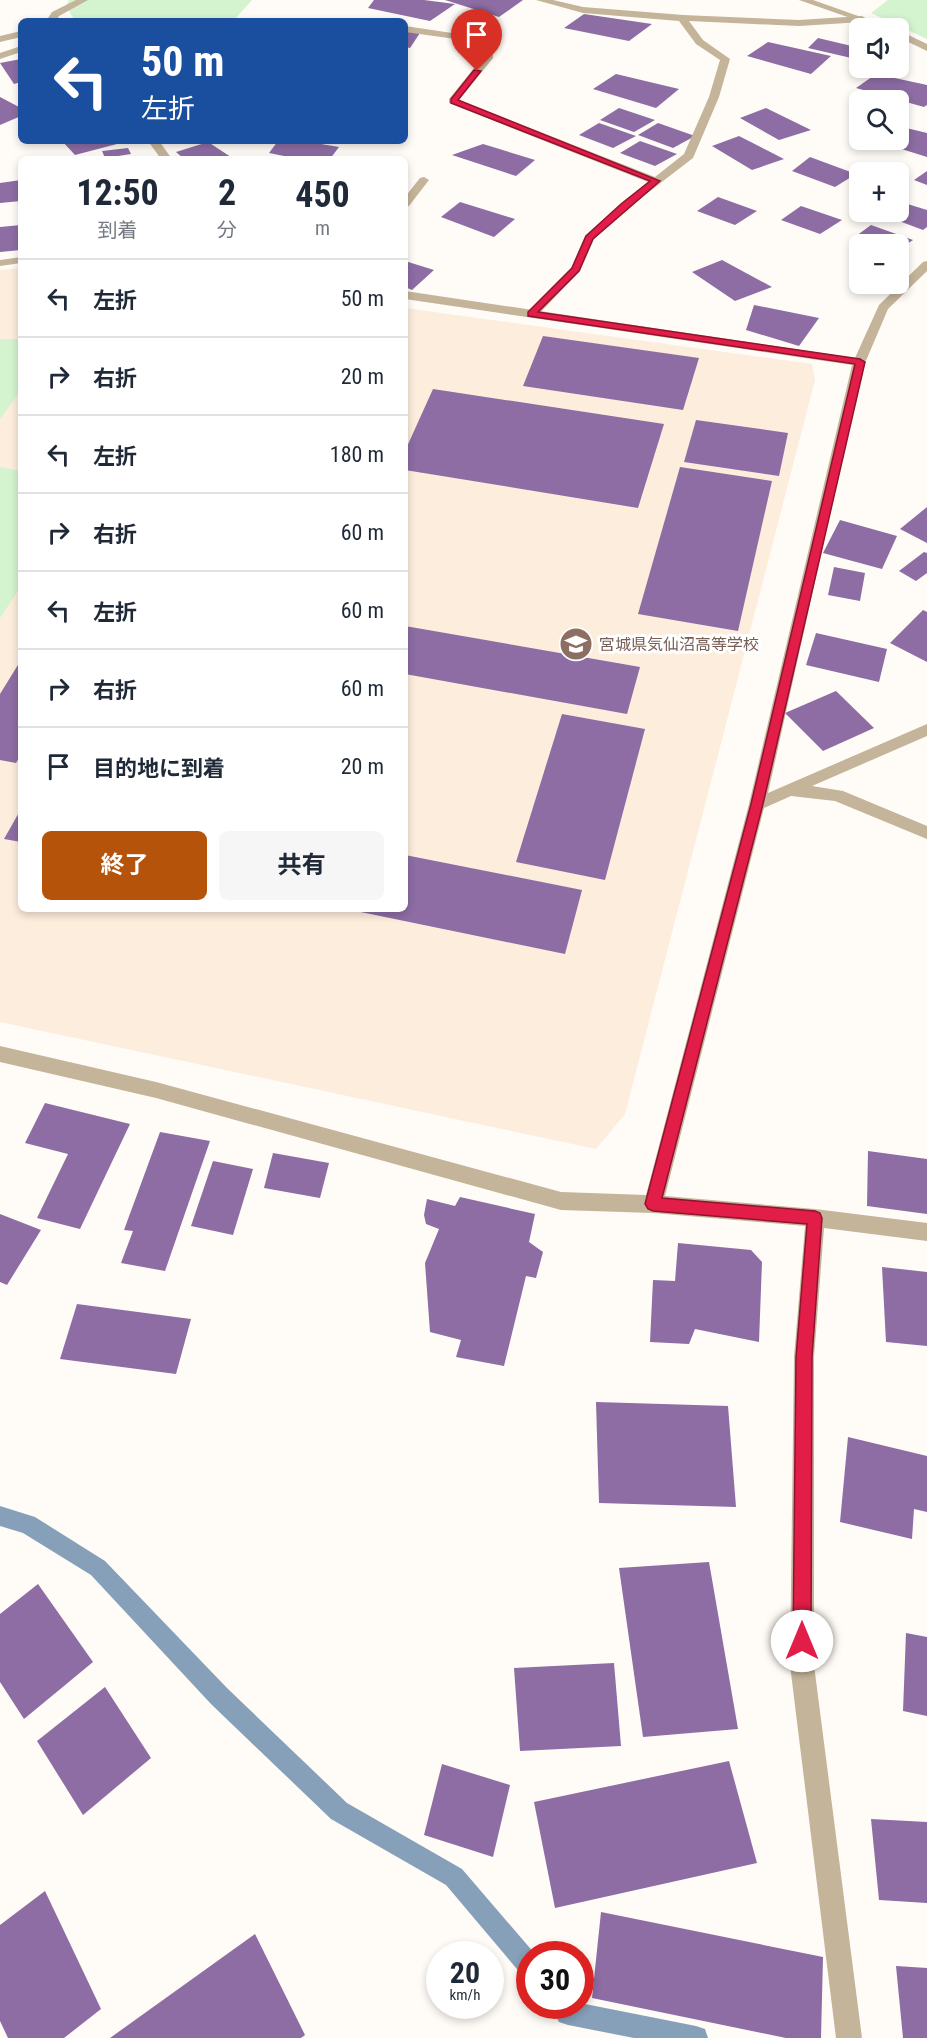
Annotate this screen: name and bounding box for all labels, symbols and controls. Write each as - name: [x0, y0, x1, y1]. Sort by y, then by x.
- pin: [451, 9, 502, 71]
- icon: arrive: [460, 18, 493, 51]
- map controls: [849, 18, 909, 294]
- button: sound: [849, 18, 909, 78]
- text: 50 m: [141, 37, 224, 86]
- icon: left: [42, 42, 120, 120]
- button: search: [849, 90, 909, 150]
- text: 左折: [141, 93, 195, 125]
- button: +: [849, 162, 909, 222]
- text: 12:50: [76, 172, 159, 214]
- text: 2: [218, 172, 236, 214]
- text: 450: [295, 174, 350, 216]
- text: m: [315, 216, 330, 240]
- text: 到着: [98, 218, 138, 242]
- text: 分: [217, 218, 237, 242]
- button: −: [849, 234, 909, 294]
- icon: left: [42, 282, 75, 315]
- text: 50 m: [341, 286, 384, 311]
- text: 左折: [93, 288, 137, 313]
- icon: right: [42, 360, 75, 393]
- text: 20 m: [341, 364, 384, 389]
- text: 右折: [93, 366, 137, 391]
- icon: left: [42, 438, 75, 471]
- text: 180 m: [330, 442, 384, 467]
- text: 左折: [93, 444, 137, 469]
- icon: right: [42, 516, 75, 549]
- text: 60 m: [341, 520, 384, 545]
- text: 右折: [93, 522, 137, 547]
- icon: left: [42, 594, 75, 627]
- text: 60 m: [341, 598, 384, 623]
- text: 左折: [93, 600, 137, 625]
- school or university icon: 宮城県気仙沼高等学校: [558, 626, 594, 662]
- place label: 宮城県気仙沼高等学校: [599, 635, 759, 654]
- icon: right: [42, 672, 75, 705]
- text: 60 m: [341, 676, 384, 701]
- text: 右折: [93, 678, 137, 703]
- icon: arrive: [42, 750, 75, 783]
- text: 20 m: [341, 754, 384, 779]
- text: 目的地に到着: [93, 756, 225, 781]
- button: 終了: [42, 831, 207, 900]
- button: 共有: [219, 831, 384, 900]
- position arrow: [770, 1609, 834, 1673]
- speed limit sign: 30: [516, 1941, 594, 2019]
- text: 20: [450, 1955, 480, 1990]
- text: km/h: [450, 1986, 480, 2004]

